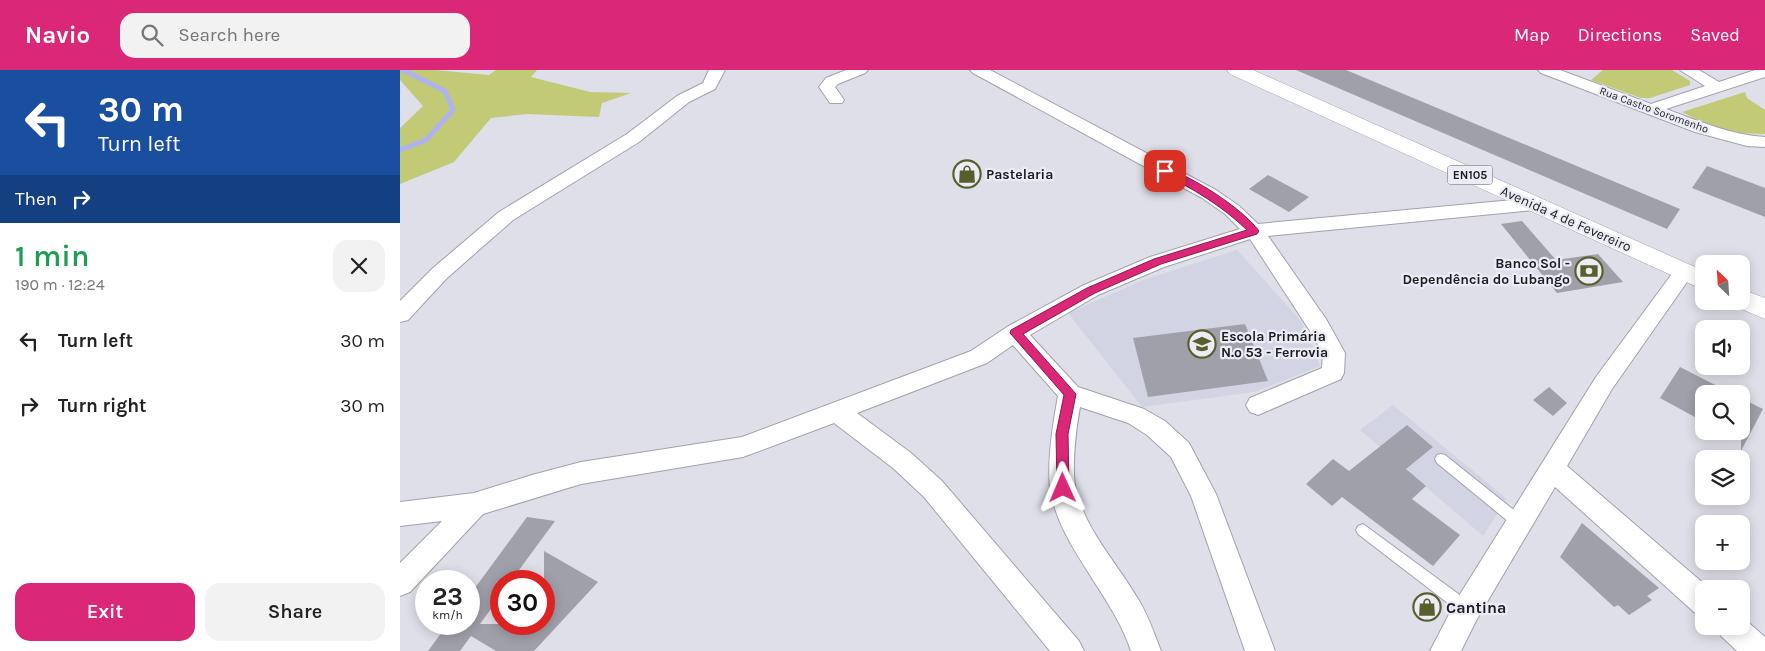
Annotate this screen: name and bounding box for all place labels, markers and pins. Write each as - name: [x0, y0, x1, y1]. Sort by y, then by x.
- pin: [1144, 150, 1186, 192]
- shop icon: Pastelaria: [952, 159, 982, 189]
- place label: Pastelaria: [986, 166, 1053, 183]
- place label: Banco Sol - Dependência do Lubango: [1402, 255, 1570, 288]
- bank icon: Banco Sol - Dependência do Lubango: [1574, 256, 1604, 286]
- place label: Escola Primária N.º 53 - Ferrovia: [1221, 328, 1328, 361]
- school or university icon: Escola Primária N.º 53 - Ferrovia: [1187, 329, 1217, 359]
- shop icon: Cantina: [1412, 592, 1442, 622]
- place label: Cantina: [1446, 598, 1506, 617]

